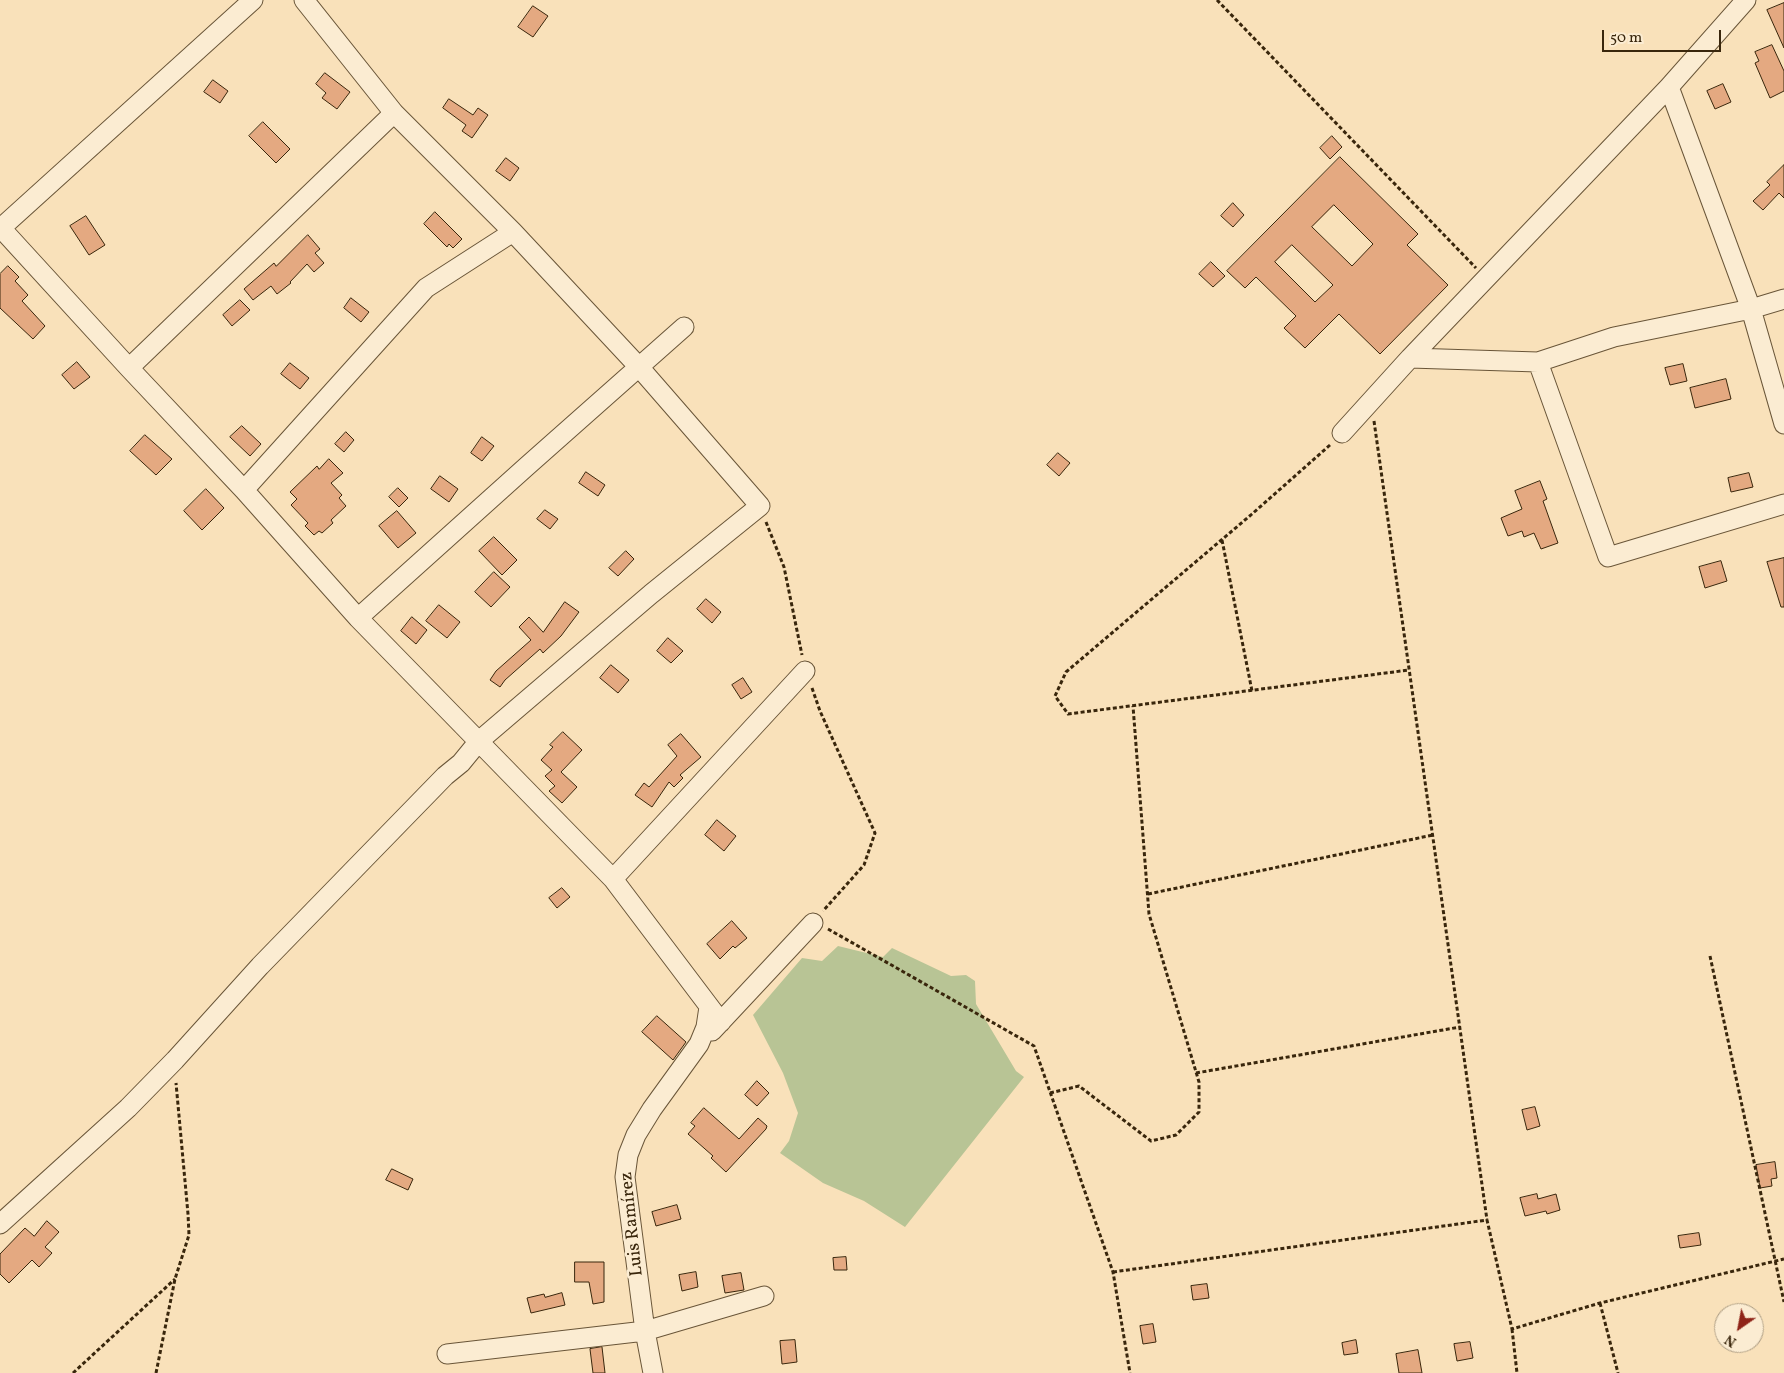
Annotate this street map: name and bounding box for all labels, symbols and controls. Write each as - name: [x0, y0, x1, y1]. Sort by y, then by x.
- scale bar: [1604, 20, 1723, 52]
- text: 50 m: [1610, 28, 1642, 49]
- street label: Luis Ramírez: [617, 1171, 649, 1277]
- north arrow: [1714, 1303, 1764, 1353]
- text: N: [1722, 1329, 1741, 1351]

